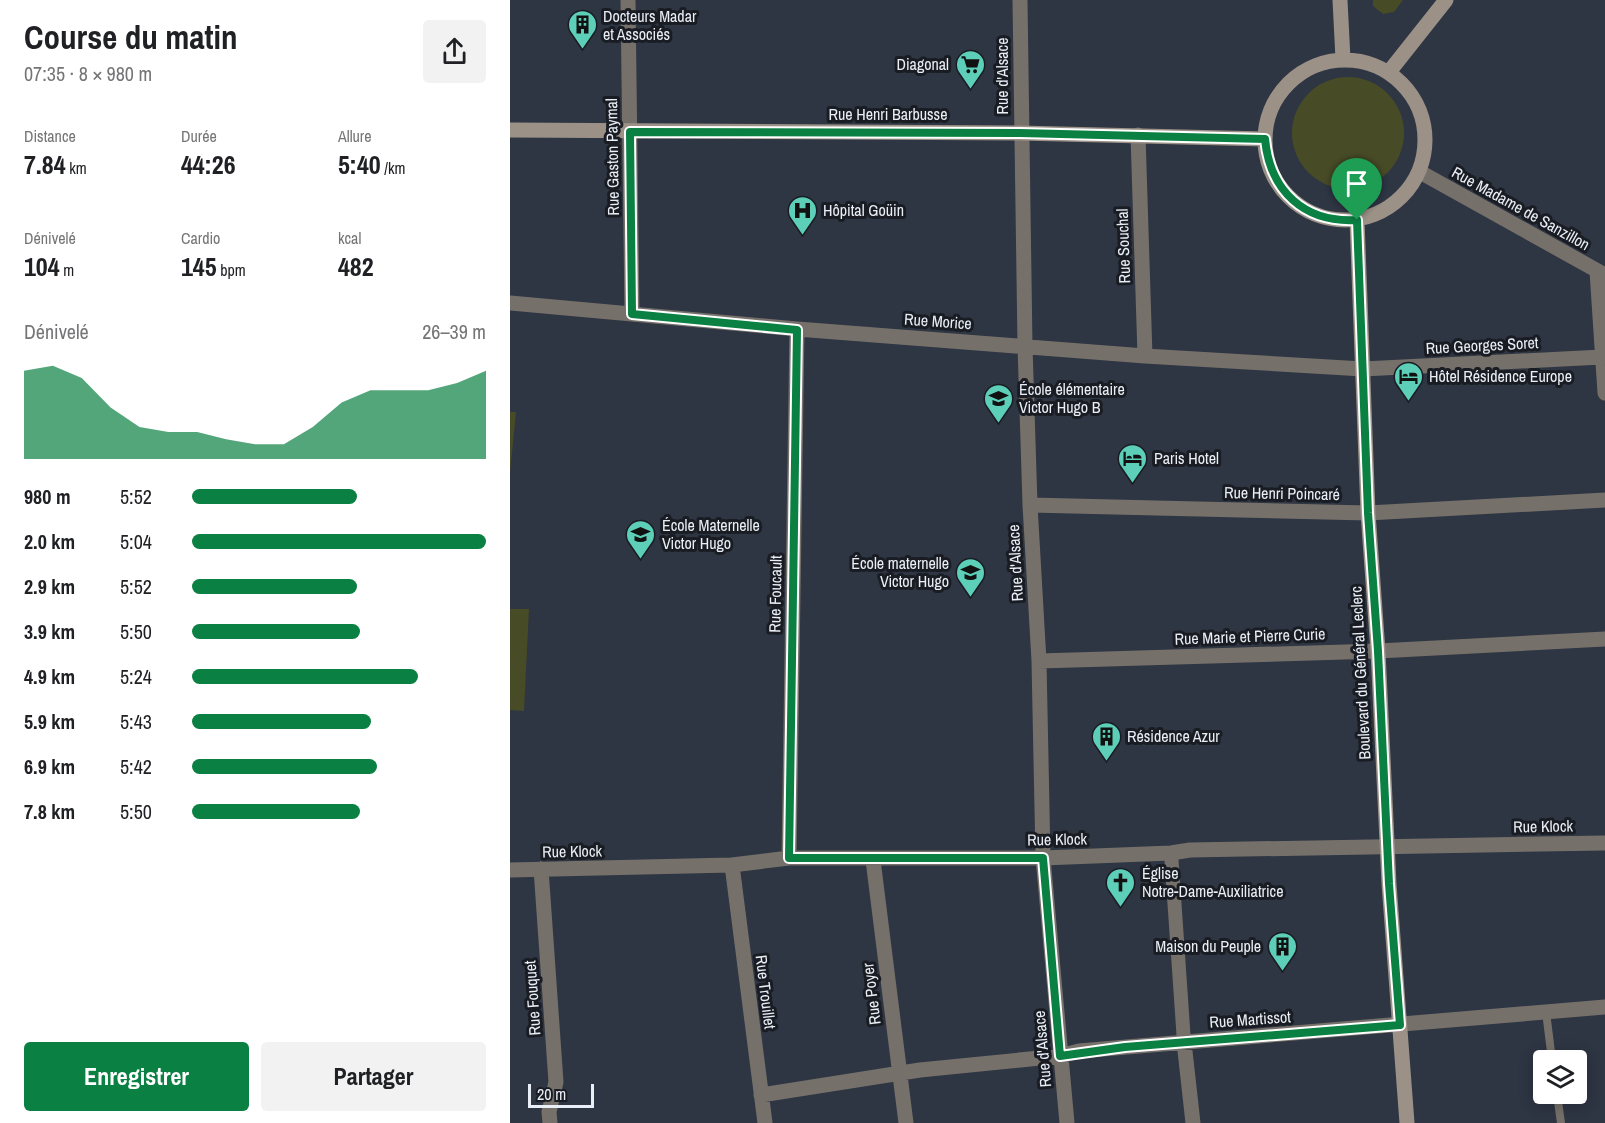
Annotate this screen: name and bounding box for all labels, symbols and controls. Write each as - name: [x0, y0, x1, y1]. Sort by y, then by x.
- place label: Docteurs Madar et Associés: [603, 5, 697, 45]
- building icon: Docteurs Madar et Associés: [566, 9, 598, 51]
- text: Course du matin: [24, 15, 238, 59]
- button: share: [423, 20, 486, 83]
- street label: Rue d'Alsace: [991, 38, 1013, 114]
- supermarket icon: Diagonal: [954, 48, 986, 90]
- place label: Diagonal: [896, 53, 949, 75]
- text: 07:35 · 8 × 980 m: [24, 60, 152, 87]
- street label: Rue Gaston Paymal: [600, 98, 624, 216]
- street label: Rue Henri Barbusse: [829, 103, 947, 125]
- text: Distance: [24, 125, 76, 147]
- text: Durée: [181, 125, 217, 147]
- text: Allure: [338, 125, 372, 147]
- text: 7.84: [24, 147, 66, 182]
- text: 44:26: [181, 147, 236, 182]
- text: 5:40: [338, 147, 381, 182]
- text: km: [66, 157, 87, 179]
- text: /km: [381, 157, 405, 179]
- pin: [1331, 158, 1382, 220]
- street label: Rue Madame de Sanzillon: [1448, 161, 1594, 255]
- icon: arrive: [1340, 167, 1373, 200]
- hospital icon: Hôpital Goüin: [786, 194, 818, 236]
- place label: Hôpital Goüin: [823, 199, 904, 221]
- street label: Rue Souchal: [1111, 208, 1135, 284]
- text: Dénivelé: [24, 227, 76, 249]
- text: Cardio: [181, 227, 220, 249]
- text: kcal: [338, 227, 361, 249]
- text: 104: [24, 249, 60, 284]
- text: 145: [181, 249, 217, 284]
- text: 482: [338, 249, 374, 284]
- text: m: [60, 259, 74, 281]
- text: bpm: [217, 259, 246, 281]
- street label: Rue Morice: [903, 308, 973, 334]
- text: Dénivelé: [24, 318, 89, 345]
- text: 26–39 m: [422, 318, 486, 345]
- street label: Rue Georges Soret: [1425, 331, 1539, 359]
- hotel icon: Hôtel Résidence Europe: [1392, 360, 1424, 402]
- place label: Hôtel Résidence Europe: [1429, 365, 1572, 387]
- place label: École élémentaire Victor Hugo B: [1019, 378, 1125, 418]
- school or university icon: École élémentaire Victor Hugo B: [982, 382, 1014, 424]
- hotel icon: Paris Hotel: [1117, 442, 1149, 484]
- place label: Paris Hotel: [1154, 447, 1219, 469]
- street label: Rue Henri Poincaré: [1224, 481, 1340, 505]
- text: 980 m: [24, 483, 71, 510]
- text: 5:52: [120, 483, 152, 510]
- place label: École Maternelle Victor Hugo: [662, 514, 760, 554]
- school or university icon: École Maternelle Victor Hugo: [625, 518, 657, 560]
- street label: Rue d'Alsace: [1002, 524, 1028, 602]
- text: 2.0 km: [24, 528, 75, 555]
- text: 5:04: [120, 528, 152, 555]
- place label: École maternelle Victor Hugo: [851, 552, 949, 592]
- street label: Rue Foucault: [763, 555, 787, 633]
- school or university icon: École maternelle Victor Hugo: [954, 556, 986, 598]
- text: 2.9 km: [24, 573, 75, 600]
- text: 5:52: [120, 573, 152, 600]
- street label: Boulevard du Général Leclerc: [1344, 585, 1376, 760]
- text: 3.9 km: [24, 618, 75, 645]
- text: 5:50: [120, 618, 152, 645]
- street label: Rue Marie et Pierre Curie: [1174, 622, 1326, 650]
- text: 4.9 km: [24, 663, 75, 690]
- text: 5:24: [120, 663, 152, 690]
- text: 5.9 km: [24, 708, 75, 735]
- text: 5:43: [120, 708, 152, 735]
- building icon: Résidence Azur: [1090, 720, 1122, 762]
- place label: Résidence Azur: [1127, 725, 1220, 747]
- text: 6.9 km: [24, 753, 75, 780]
- text: 5:42: [120, 753, 152, 780]
- text: 7.8 km: [24, 798, 75, 825]
- text: 5:50: [120, 798, 152, 825]
- street label: Rue Klock: [1513, 814, 1574, 838]
- street label: Rue Klock: [1027, 827, 1088, 851]
- street label: Rue Klock: [542, 839, 603, 863]
- place label: Église Notre-Dame-Auxiliatrice: [1142, 862, 1283, 902]
- church icon: Église Notre-Dame-Auxiliatrice: [1105, 866, 1137, 908]
- building icon: Maison du Peuple: [1266, 930, 1298, 972]
- place label: Maison du Peuple: [1155, 935, 1261, 957]
- street label: Rue Trouillet: [751, 954, 781, 1031]
- street label: Rue Fouquet: [518, 959, 546, 1036]
- street label: Rue Poyer: [856, 961, 886, 1026]
- street label: Rue Martissot: [1208, 1005, 1292, 1033]
- street label: Rue d'Alsace: [1028, 1010, 1056, 1088]
- button: Enregistrer: [24, 1042, 249, 1111]
- button: Partager: [261, 1042, 486, 1111]
- map controls: [1533, 1050, 1587, 1104]
- button: layers: [1533, 1050, 1587, 1104]
- scale bar: [528, 1081, 594, 1108]
- text: 20 m: [537, 1083, 566, 1105]

